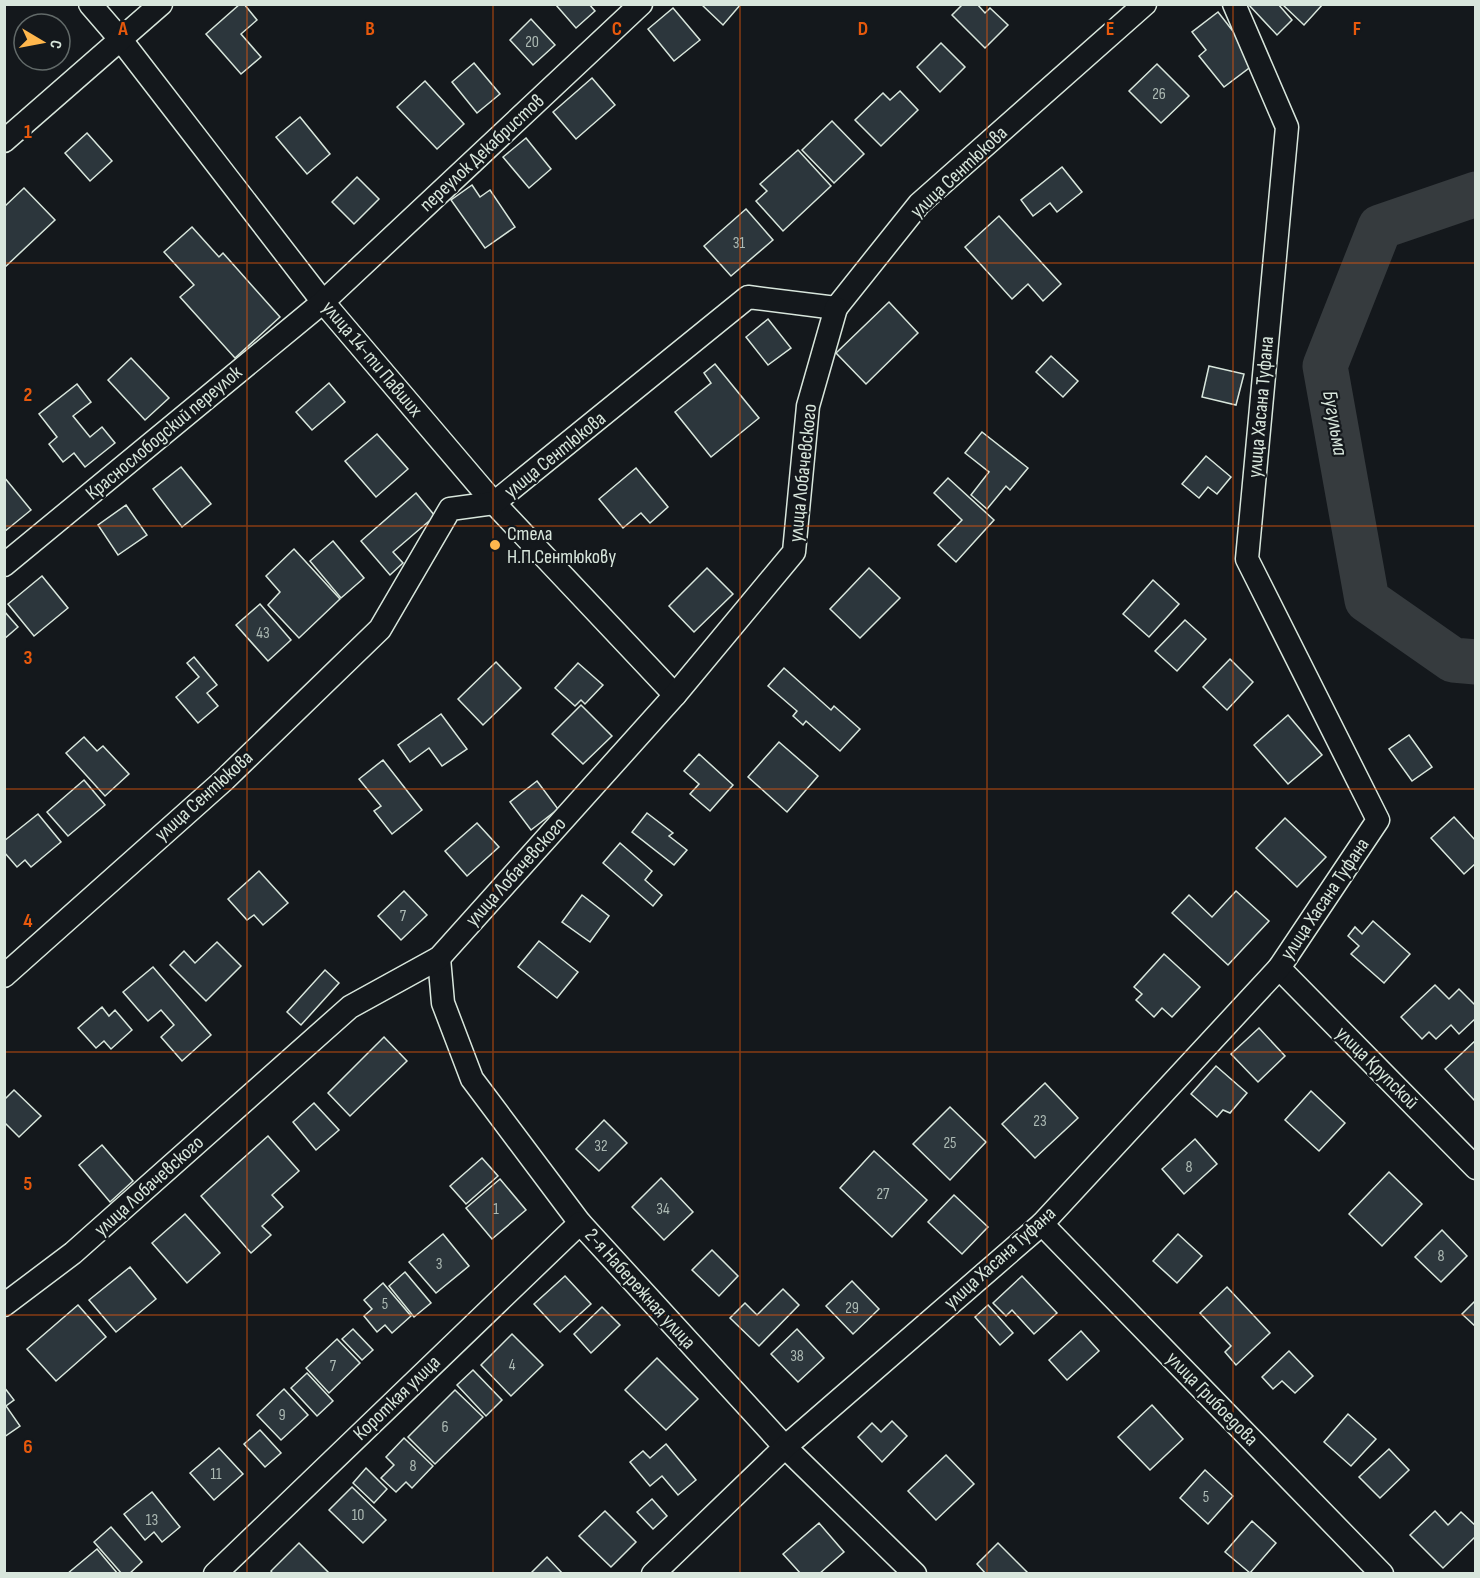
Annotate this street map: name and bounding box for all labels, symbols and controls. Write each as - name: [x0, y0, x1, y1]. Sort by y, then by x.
- north arrow: [12, 12, 72, 72]
- text: A: [117, 17, 128, 41]
- text: B: [365, 17, 375, 41]
- text: C: [612, 17, 622, 41]
- text: D: [858, 17, 868, 41]
- text: E: [1106, 17, 1114, 41]
- text: F: [1353, 17, 1361, 41]
- house number: 20: [525, 33, 539, 52]
- text: С: [45, 39, 65, 50]
- house number: 26: [1152, 85, 1166, 104]
- street label: переулок Декабристов: [415, 89, 549, 217]
- text: 1: [24, 120, 32, 144]
- street label: улица Сентюкова: [906, 121, 1012, 223]
- house number: 31: [733, 234, 746, 253]
- street label: улица 14-ти Павших: [317, 296, 428, 422]
- street label: улица Хасана Туфана: [1243, 335, 1279, 479]
- street label: Краснослободский переулок: [81, 360, 247, 505]
- text: 2: [24, 383, 32, 407]
- water label: Бугульма: [1317, 389, 1353, 458]
- street label: улица Лобачевского: [784, 403, 822, 543]
- street label: улица Сентюкова: [499, 407, 611, 503]
- place label: Стела Н.П.Сентюкову: [507, 522, 616, 569]
- marker: Стела Н.П.Сентюкову: [488, 538, 502, 552]
- house number: 43: [256, 624, 270, 643]
- text: 3: [24, 646, 33, 670]
- street label: улица Сентюкова: [150, 746, 258, 846]
- street label: улица Лобачевского: [461, 812, 571, 932]
- street label: улица Хасана Туфана: [1275, 833, 1375, 965]
- house number: 7: [400, 907, 407, 926]
- text: 4: [23, 909, 33, 933]
- street label: улица Крупской: [1330, 1021, 1424, 1115]
- house number: 23: [1033, 1112, 1047, 1131]
- street label: улица Лобачевского: [89, 1131, 209, 1241]
- house number: 25: [943, 1134, 957, 1153]
- house number: 32: [594, 1137, 608, 1156]
- house number: 8: [1185, 1158, 1193, 1177]
- text: 5: [24, 1172, 33, 1196]
- house number: 27: [876, 1185, 890, 1204]
- house number: 1: [493, 1200, 499, 1219]
- house number: 34: [656, 1200, 670, 1219]
- street label: улица Хасана Туфана: [939, 1202, 1061, 1314]
- street label: 2-я Набережная улица: [580, 1224, 700, 1354]
- house number: 8: [1437, 1247, 1445, 1266]
- house number: 3: [436, 1255, 442, 1274]
- house number: 5: [382, 1295, 388, 1314]
- house number: 29: [845, 1299, 859, 1318]
- house number: 38: [790, 1347, 804, 1366]
- street label: улица Грибоедова: [1161, 1347, 1263, 1451]
- street label: Короткая улица: [348, 1351, 446, 1445]
- house number: 4: [509, 1356, 516, 1375]
- house number: 7: [330, 1357, 337, 1376]
- house number: 9: [278, 1406, 286, 1425]
- house number: 6: [441, 1418, 449, 1437]
- text: 6: [23, 1435, 33, 1459]
- house number: 8: [409, 1457, 417, 1476]
- house number: 11: [210, 1465, 222, 1484]
- house number: 5: [1203, 1488, 1209, 1507]
- house number: 10: [352, 1506, 364, 1525]
- house number: 13: [146, 1511, 158, 1530]

